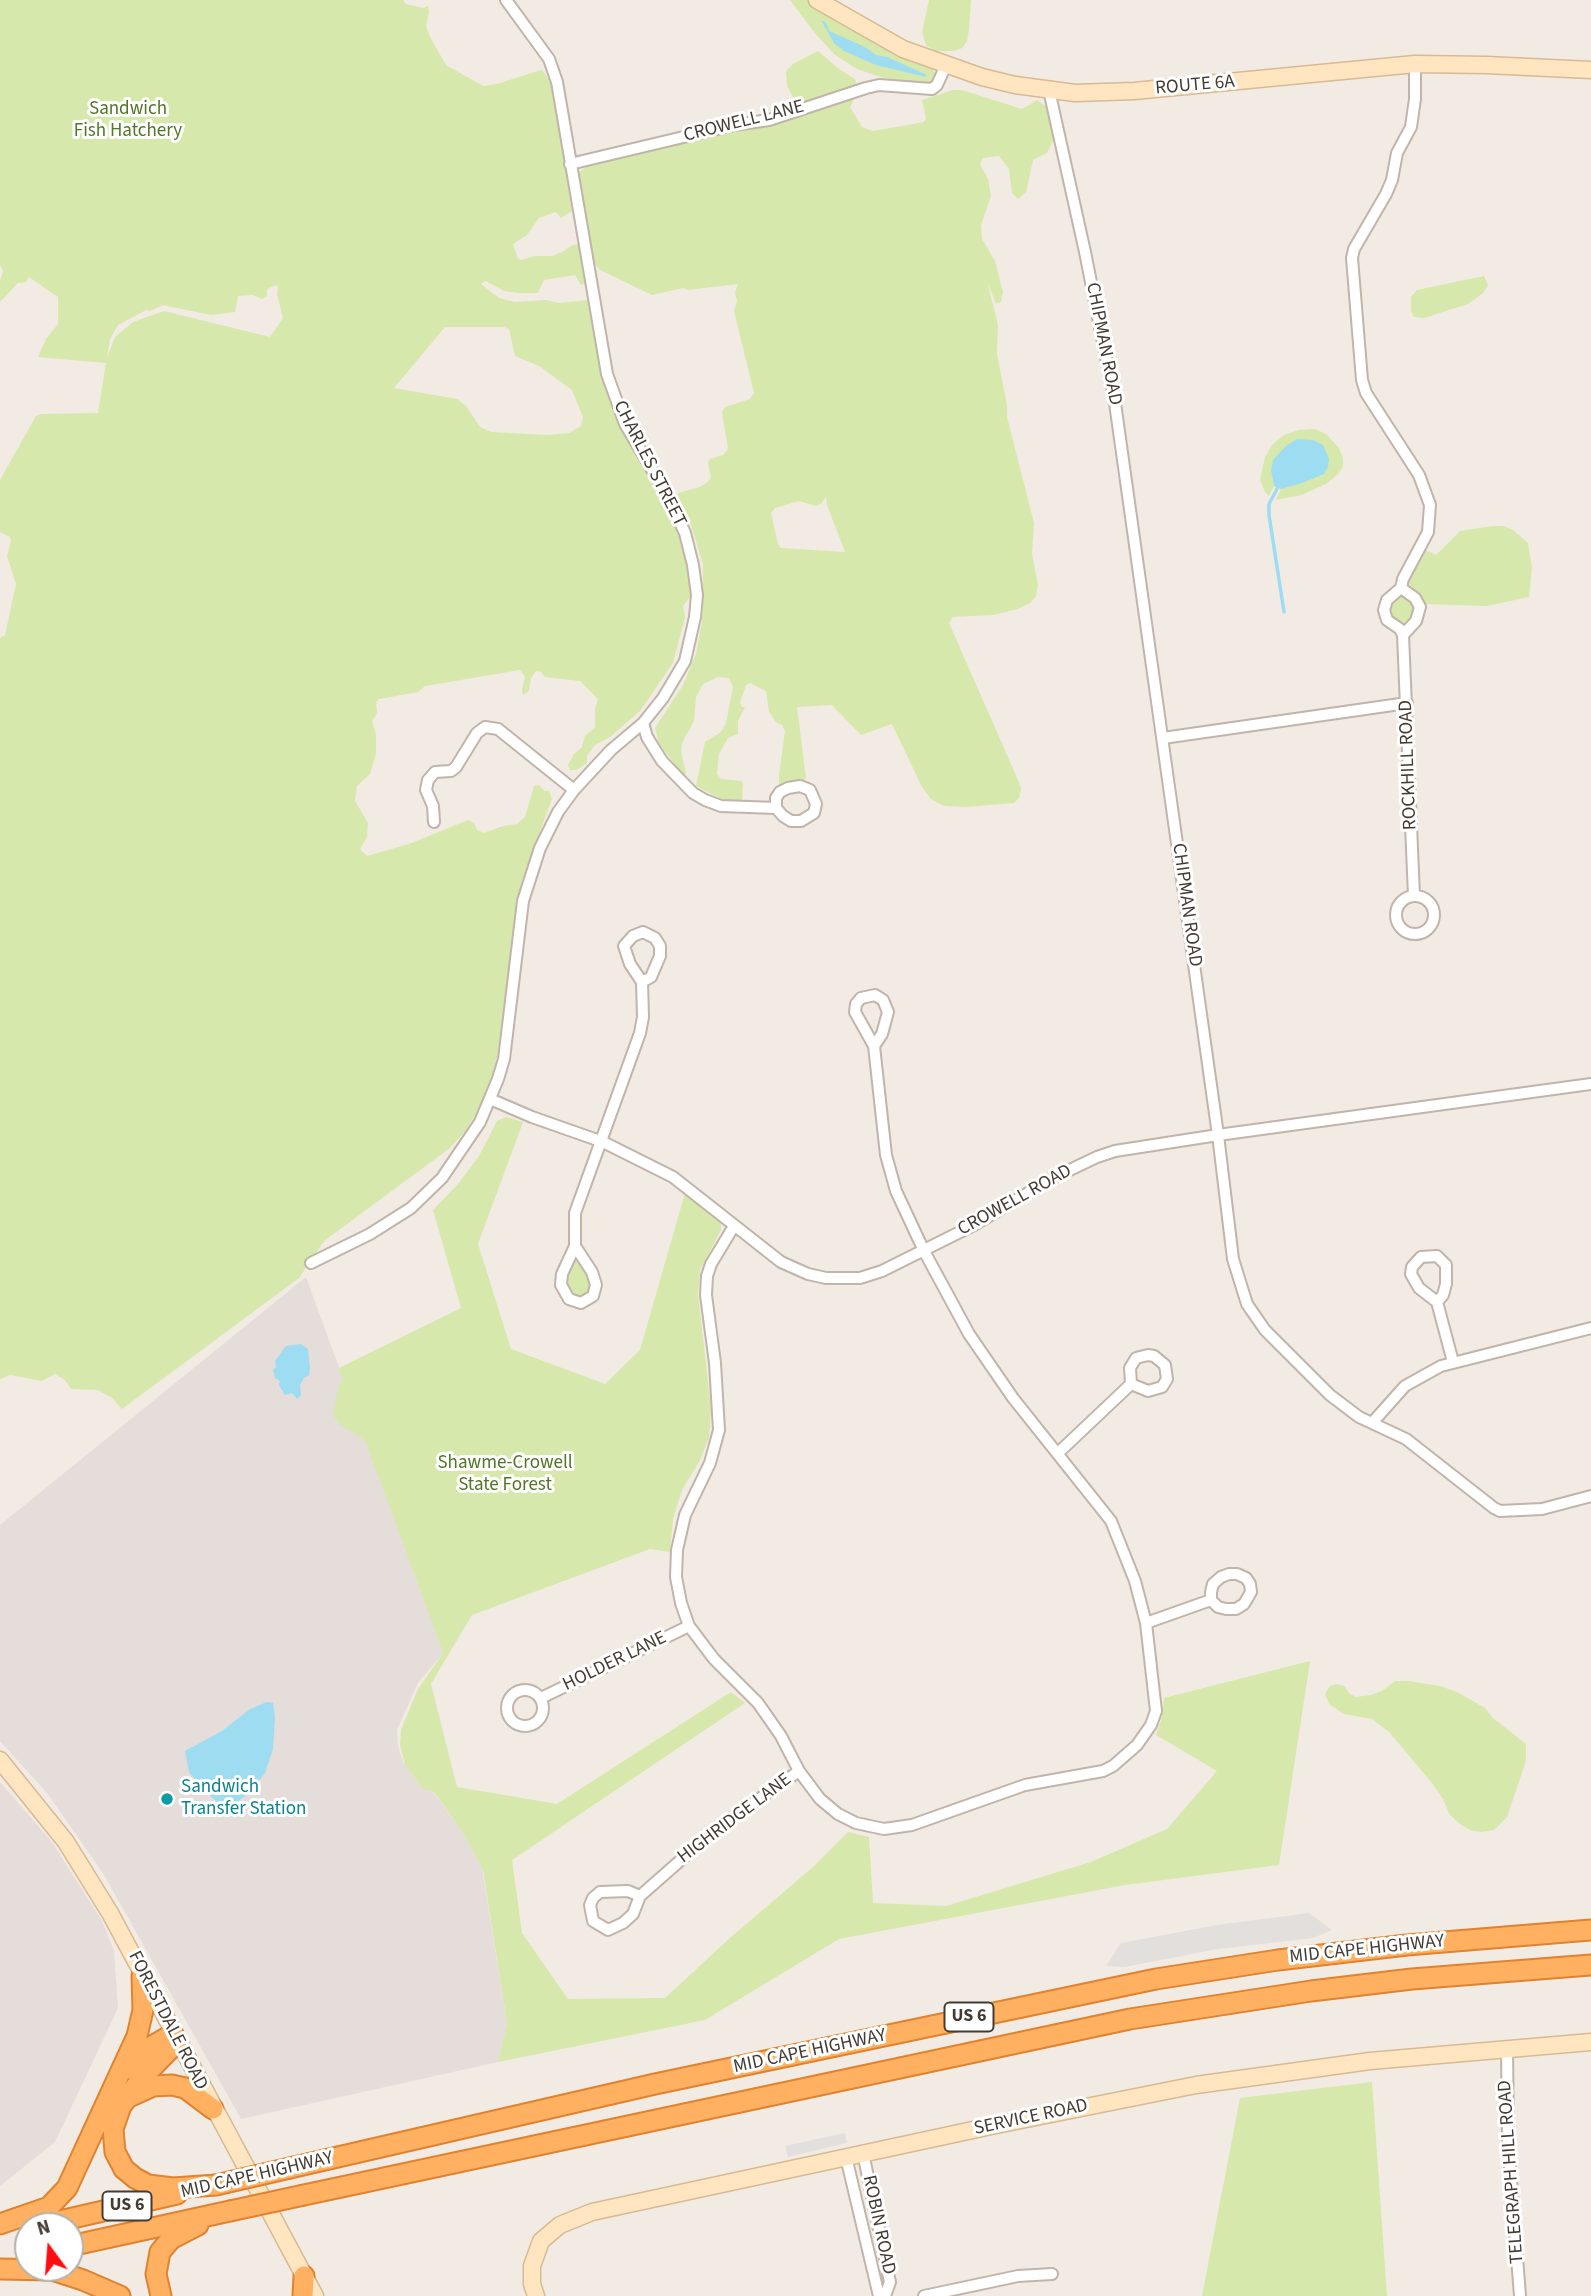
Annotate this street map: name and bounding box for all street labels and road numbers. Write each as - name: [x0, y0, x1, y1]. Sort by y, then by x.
- street label: ROUTE 6A: [1154, 71, 1236, 101]
- street label: CROWELL LANE: [681, 96, 807, 148]
- street label: CHIPMAN ROAD: [1080, 281, 1126, 407]
- street label: CHARLES STREET: [607, 397, 691, 531]
- street label: ROCKHILL ROAD: [1395, 700, 1423, 830]
- street label: CHIPMAN ROAD: [1166, 842, 1206, 968]
- street label: CROWELL ROAD: [954, 1160, 1076, 1242]
- street label: HOLDER LANE: [559, 1627, 671, 1697]
- street label: HIGHRIDGE LANE: [674, 1769, 796, 1869]
- street label: MID CAPE HIGHWAY: [1288, 1931, 1446, 1969]
- street label: FORESTDALE ROAD: [122, 1948, 212, 2094]
- road number: US 6: [944, 2003, 993, 2032]
- street label: MID CAPE HIGHWAY: [732, 2025, 888, 2079]
- street label: TELEGRAPH HILL ROAD: [1494, 2079, 1530, 2265]
- street label: SERVICE ROAD: [972, 2095, 1090, 2141]
- street label: MID CAPE HIGHWAY: [179, 2147, 335, 2205]
- street label: ROBIN ROAD: [856, 2173, 900, 2277]
- road number: US 6: [102, 2192, 152, 2220]

